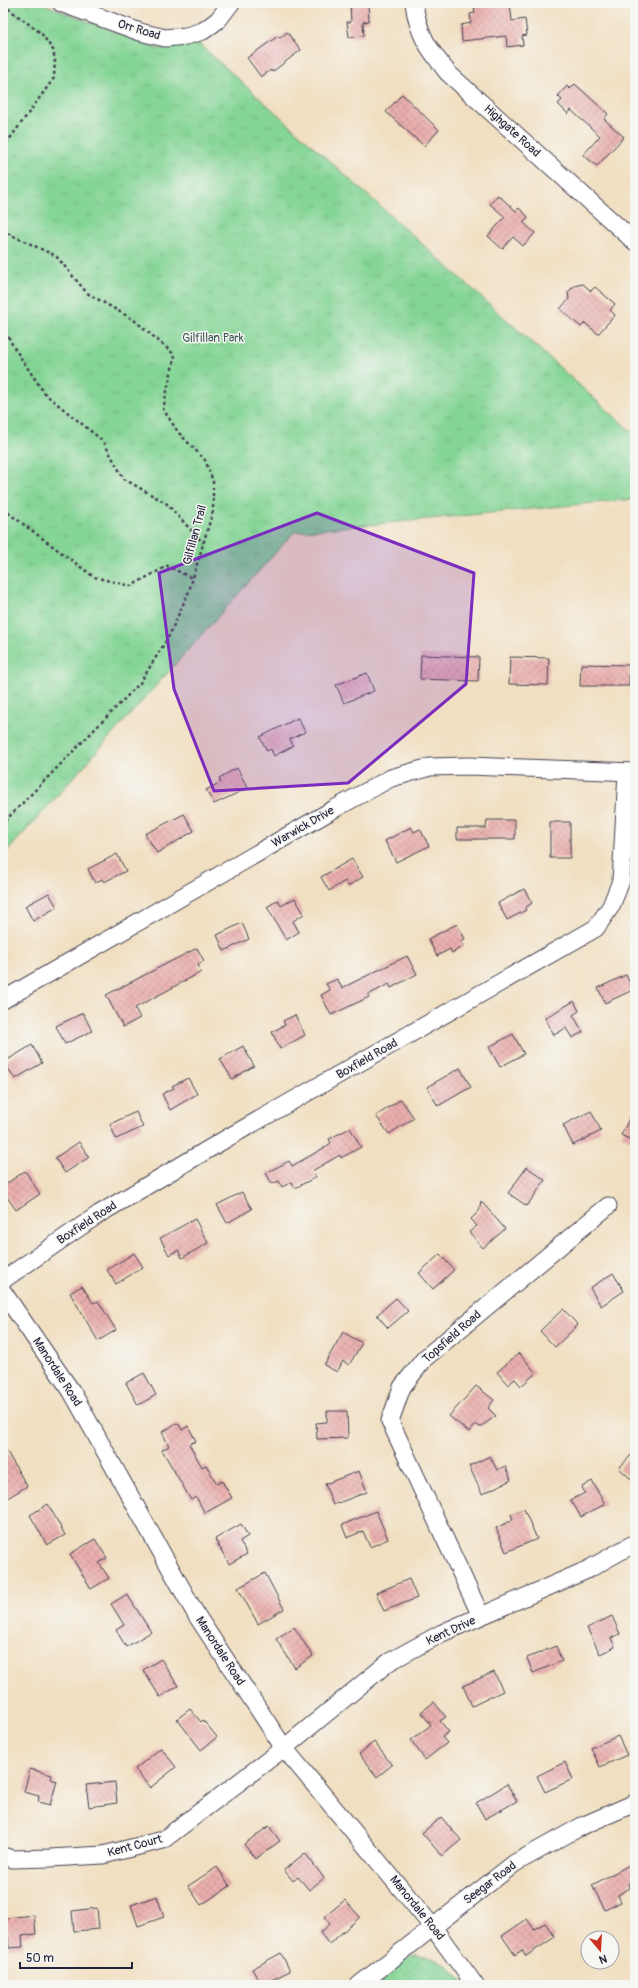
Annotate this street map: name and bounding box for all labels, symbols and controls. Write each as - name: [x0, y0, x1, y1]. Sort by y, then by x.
- street label: Orr Road: [116, 16, 162, 44]
- street label: Highgate Road: [481, 102, 543, 160]
- park label: Gilfillan Park: [182, 331, 244, 346]
- street label: Gilfillan Trail: [180, 503, 210, 567]
- street label: Warwick Drive: [269, 803, 337, 851]
- street label: Boxfield Road: [334, 1035, 400, 1083]
- street label: Boxfield Road: [54, 1198, 120, 1248]
- street label: Topsfield Road: [420, 1307, 484, 1367]
- street label: Manordale Road: [29, 1335, 85, 1409]
- street label: Kent Drive: [424, 1613, 478, 1649]
- street label: Manordale Road: [192, 1614, 248, 1688]
- street label: Kent Court: [106, 1831, 164, 1860]
- street label: Seegar Road: [461, 1858, 519, 1908]
- street label: Manordale Road: [386, 1873, 448, 1944]
- north arrow: [580, 1930, 620, 1970]
- scale bar: [20, 1944, 132, 1970]
- text: 50 m: [26, 1951, 54, 1966]
- text: N: [597, 1952, 608, 1967]

